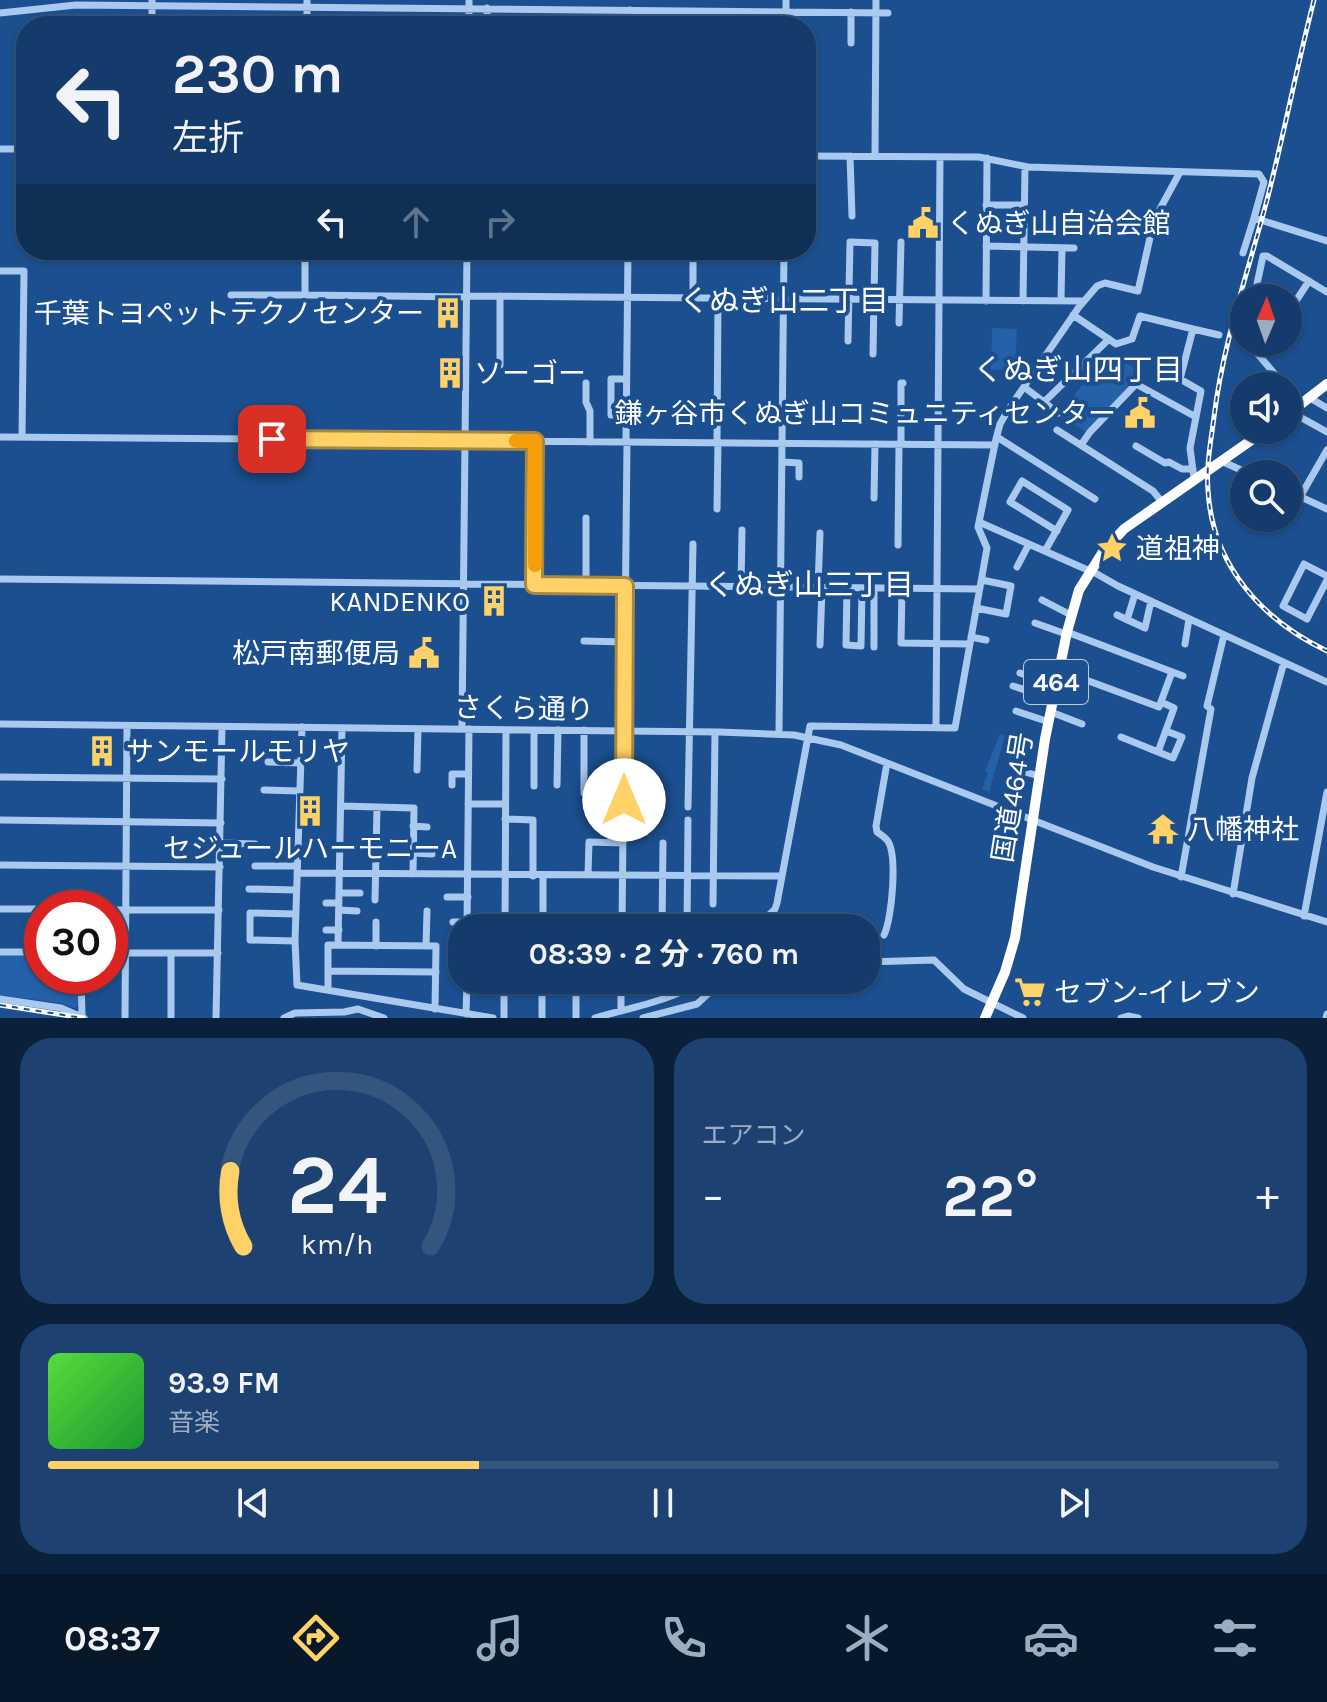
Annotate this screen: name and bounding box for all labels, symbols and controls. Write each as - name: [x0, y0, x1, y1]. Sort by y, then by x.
- text: 230 m: [172, 41, 343, 106]
- icon: left: [40, 48, 144, 152]
- text: 左折: [172, 117, 244, 159]
- icon: left: [310, 200, 354, 244]
- icon: ahead: [394, 200, 438, 244]
- icon: right: [478, 200, 522, 244]
- public building icon: くぬぎ山自治会館: [906, 206, 940, 240]
- place label: くぬぎ山自治会館: [947, 207, 1170, 240]
- district label: くぬぎ山二丁目: [679, 283, 889, 319]
- north arrow: [1230, 284, 1302, 356]
- map controls: [1230, 284, 1302, 532]
- building icon: 千葉トヨペットテクノセンター: [431, 296, 465, 330]
- place label: 千葉トヨペットテクノセンター: [34, 297, 424, 330]
- district label: くぬぎ山四丁目: [973, 352, 1183, 388]
- building icon: ソーゴー: [433, 356, 467, 390]
- place label: ソーゴー: [474, 357, 586, 390]
- button: sound: [1230, 372, 1302, 444]
- public building icon: 鎌ヶ谷市くぬぎ山コミュニティセンター: [1123, 396, 1157, 430]
- place label: 鎌ヶ谷市くぬぎ山コミュニティセンター: [614, 397, 1116, 430]
- pin: [238, 405, 306, 473]
- icon: arrive: [250, 417, 294, 461]
- button: search: [1230, 460, 1302, 532]
- place icon: 道祖神: [1095, 531, 1129, 565]
- place label: 道祖神: [1136, 532, 1220, 565]
- district label: くぬぎ山三丁目: [704, 567, 914, 603]
- building icon: KANDENKO: [477, 584, 511, 618]
- place label: KANDENKO: [329, 585, 470, 618]
- public building icon: 松戸南郵便局: [407, 636, 441, 670]
- place label: 松戸南郵便局: [232, 637, 400, 670]
- road number: 464: [1024, 660, 1088, 704]
- street label: さくら通り: [454, 691, 594, 726]
- street label: 国道464号: [986, 730, 1039, 865]
- building icon: サンモールモリヤ: [85, 734, 119, 768]
- place label: サンモールモリヤ: [126, 735, 350, 768]
- position arrow: [582, 758, 666, 842]
- building icon: セジュールハーモニーA: [293, 794, 327, 828]
- temple icon: 八幡神社: [1146, 812, 1180, 846]
- place label: 八幡神社: [1187, 813, 1299, 846]
- place label: セジュールハーモニーA: [163, 832, 457, 865]
- speed limit sign: 30: [24, 890, 128, 994]
- text: 08:39 · 2 分 · 760 m: [529, 936, 799, 972]
- supermarket icon: セブン-イレブン: [1013, 975, 1047, 1009]
- place label: セブン-イレブン: [1054, 976, 1260, 1009]
- text: エアコン: [702, 1120, 806, 1151]
- text: 24: [287, 1137, 387, 1234]
- text: 22°: [942, 1161, 1038, 1231]
- text: −: [702, 1170, 725, 1221]
- text: +: [1256, 1170, 1279, 1221]
- text: km/h: [301, 1228, 373, 1261]
- text: 93.9 FM: [168, 1365, 280, 1401]
- text: 音楽: [168, 1407, 220, 1438]
- icon: previous: [231, 1481, 275, 1525]
- icon: pause: [641, 1481, 685, 1525]
- icon: next: [1052, 1481, 1096, 1525]
- icon: directions: [288, 1610, 344, 1666]
- icon: music: [472, 1610, 528, 1666]
- icon: phone: [656, 1610, 712, 1666]
- icon: climate: [839, 1610, 895, 1666]
- icon: car: [1023, 1610, 1079, 1666]
- icon: filters: [1207, 1610, 1263, 1666]
- text: 08:37: [64, 1617, 160, 1659]

